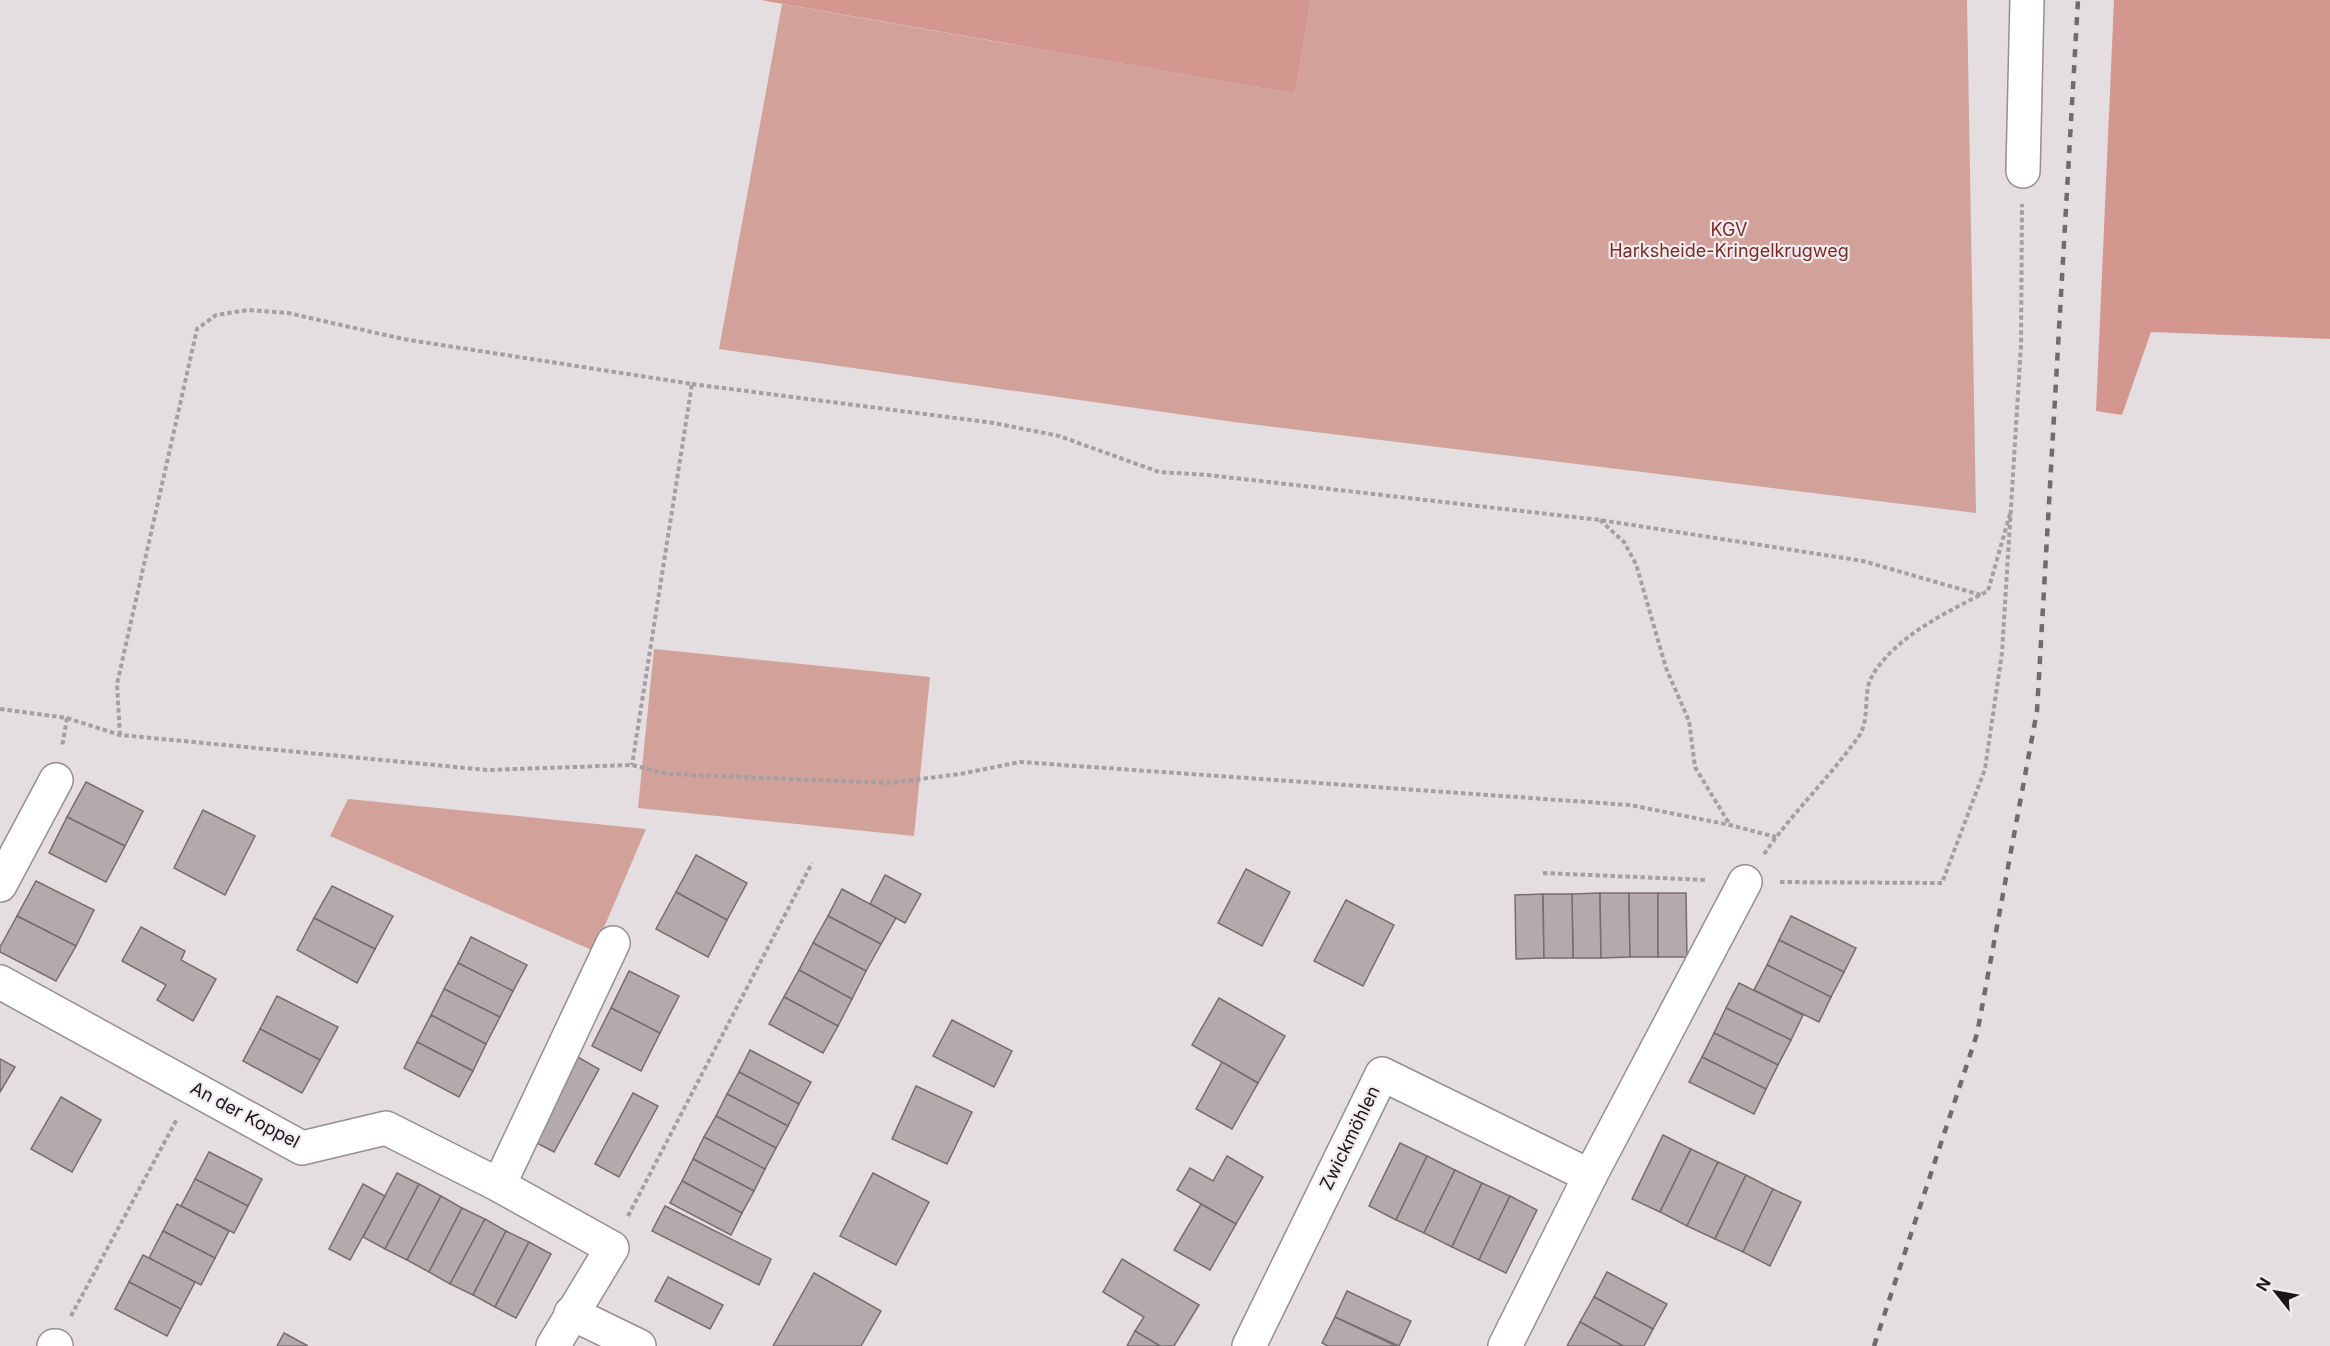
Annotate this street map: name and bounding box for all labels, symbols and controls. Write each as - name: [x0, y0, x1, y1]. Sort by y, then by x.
- park label: KGV Harksheide-Kringelkrugweg: [1609, 219, 1849, 261]
- street label: An der Koppel: [187, 1077, 303, 1152]
- street label: Zwickmöhlen: [1315, 1082, 1384, 1193]
- north arrow: [2246, 1262, 2306, 1322]
- text: N: [2251, 1274, 2275, 1295]

